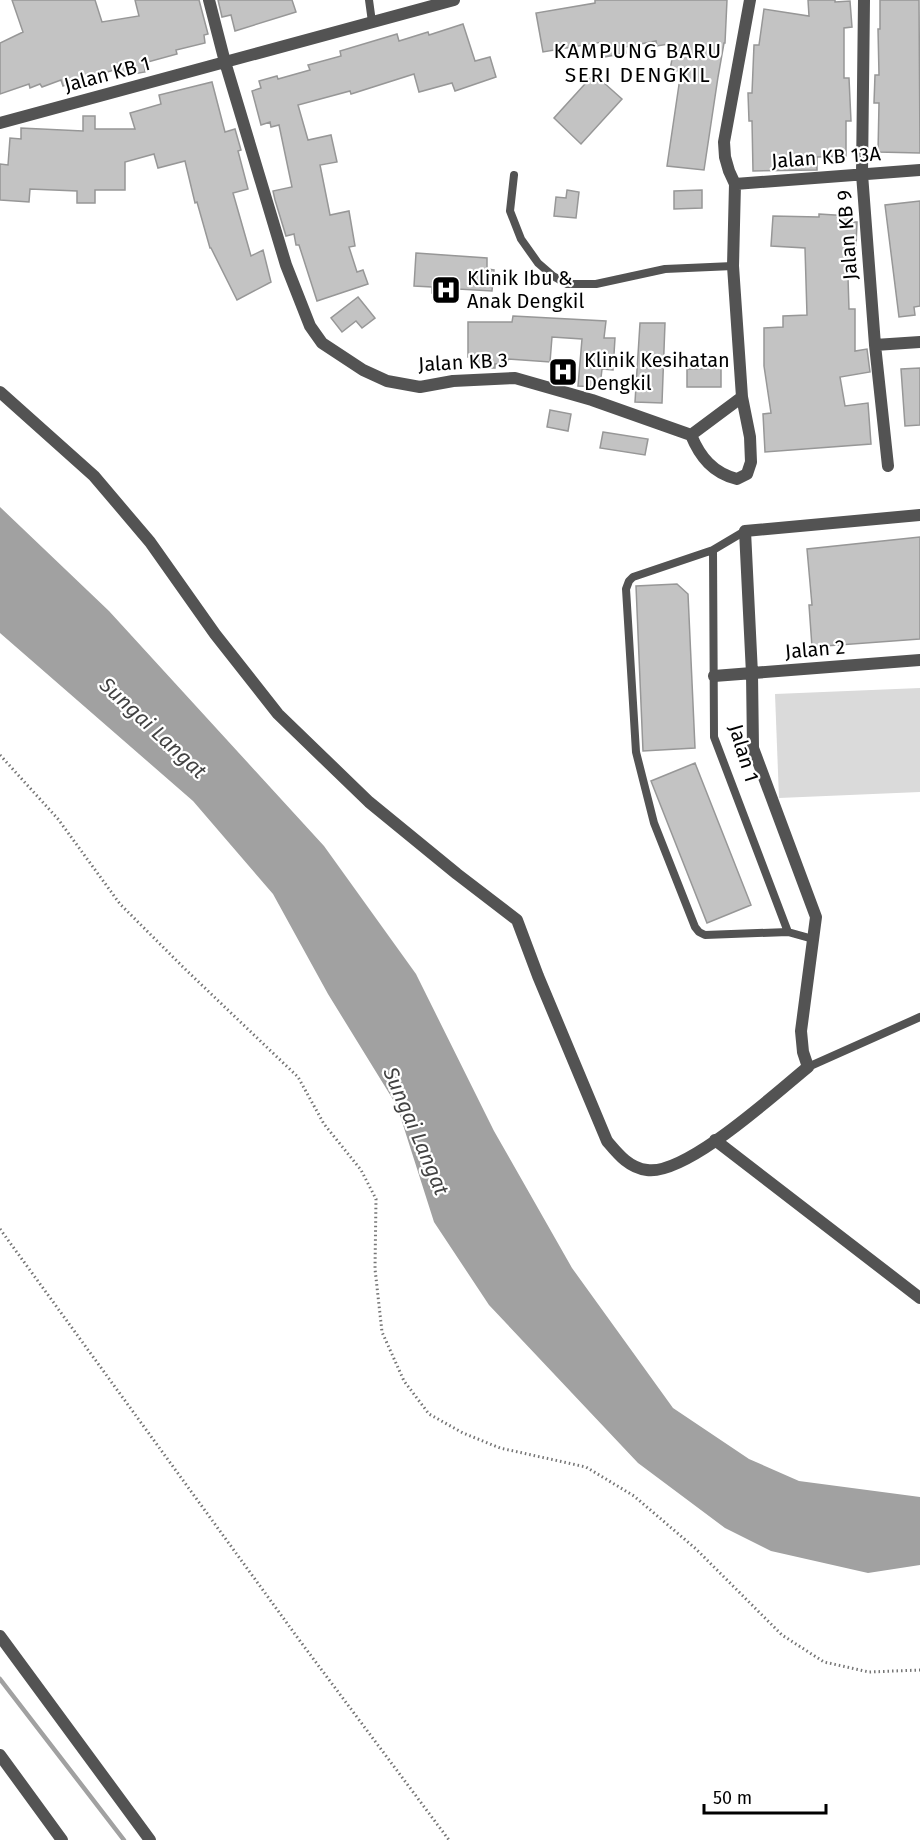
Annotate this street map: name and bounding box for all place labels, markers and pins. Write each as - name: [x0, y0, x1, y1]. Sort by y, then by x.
- place label: Klinik Ibu & Anak Dengkil: [467, 266, 584, 313]
- hospital icon: Klinik Ibu & Anak Dengkil: [430, 274, 462, 306]
- place label: Klinik Kesihatan Dengkil: [584, 348, 730, 395]
- hospital icon: Klinik Kesihatan Dengkil: [547, 356, 579, 388]

